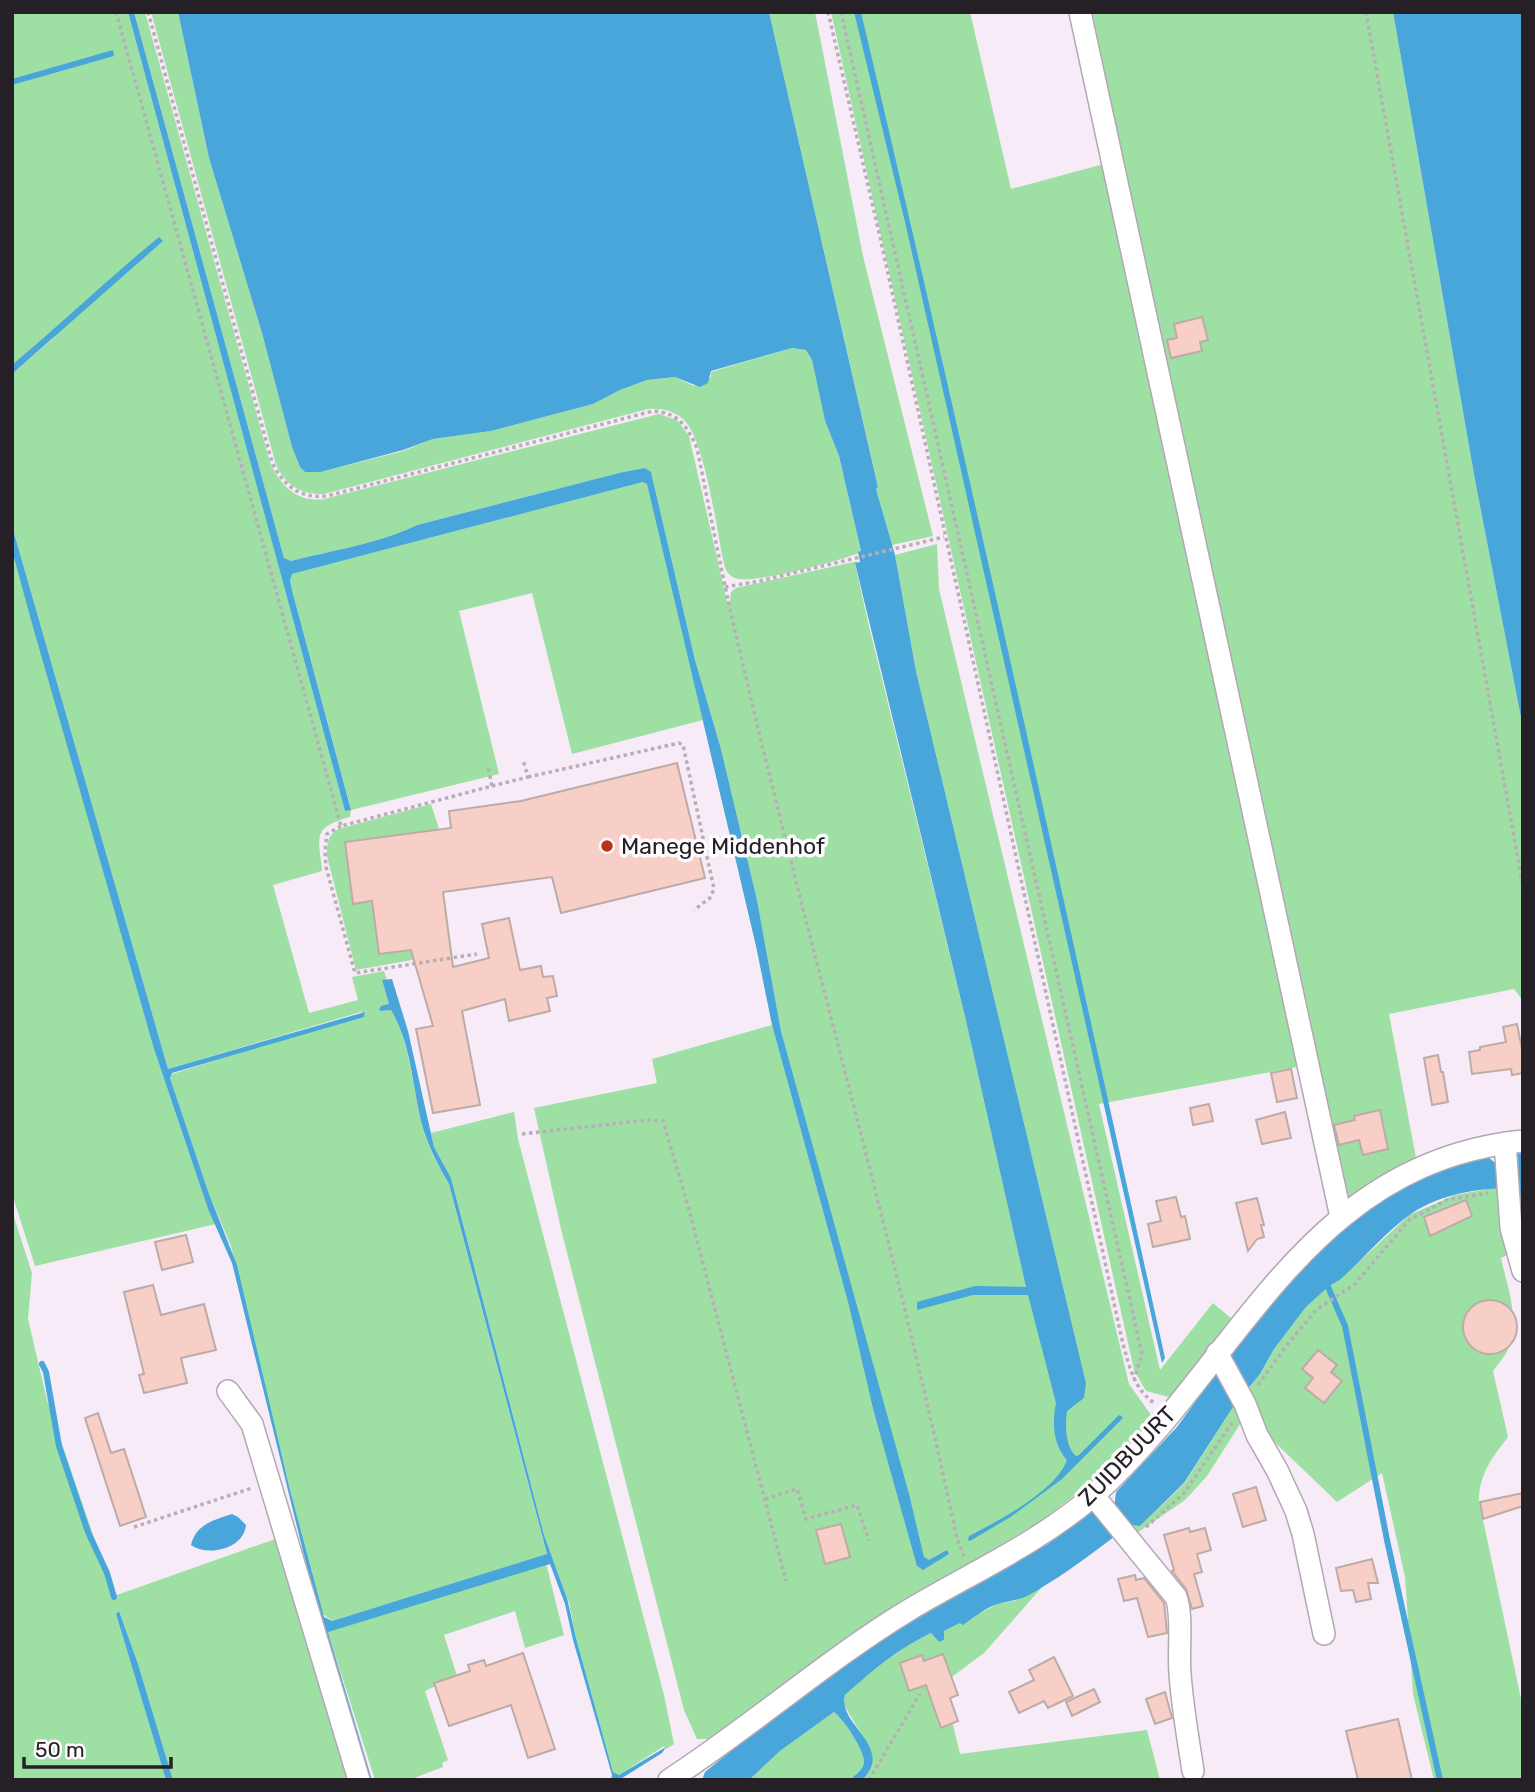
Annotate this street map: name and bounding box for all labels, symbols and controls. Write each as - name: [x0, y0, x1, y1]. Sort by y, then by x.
- place label: Manege Middenhof: [621, 832, 825, 860]
- marker: Manege Middenhof: [599, 838, 615, 854]
- street label: ZUIDBUURT: [1073, 1400, 1181, 1512]
- scale bar: [24, 1726, 172, 1770]
- text: 50 m: [35, 1737, 85, 1762]

